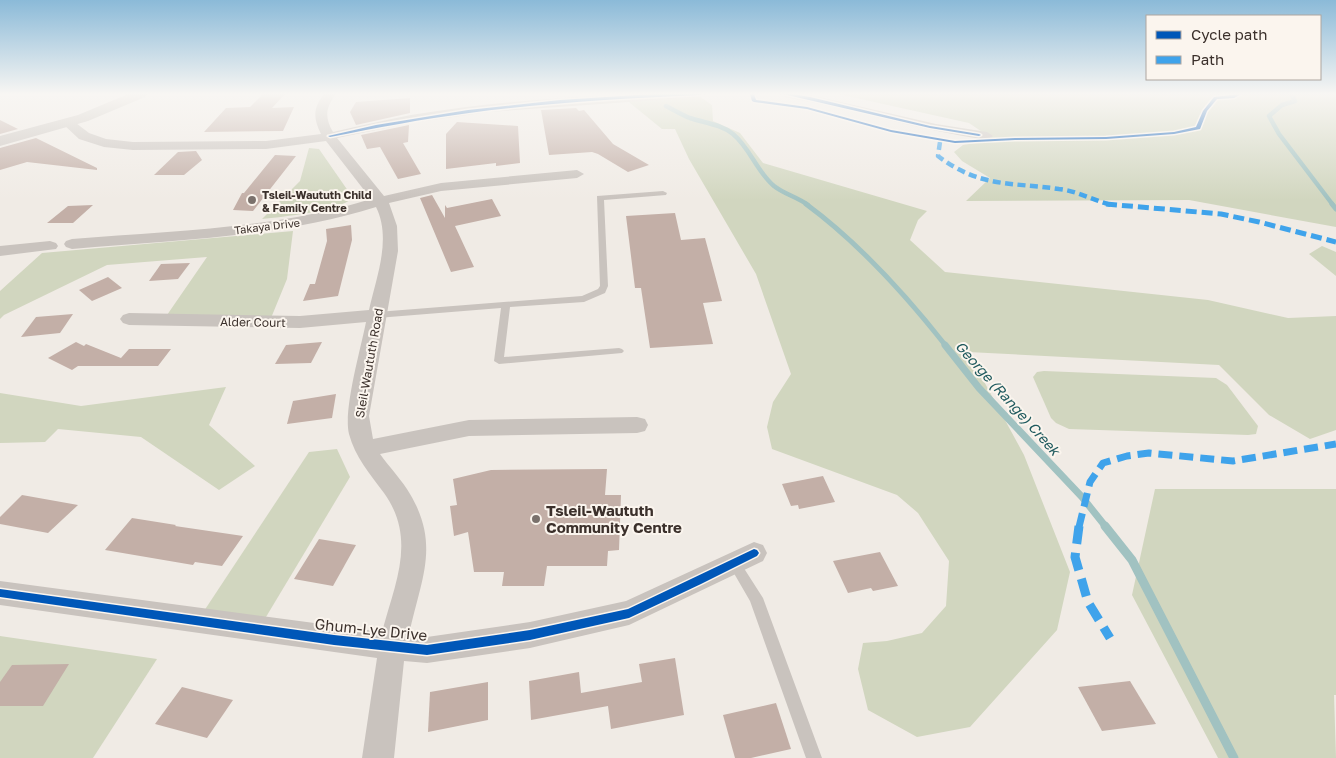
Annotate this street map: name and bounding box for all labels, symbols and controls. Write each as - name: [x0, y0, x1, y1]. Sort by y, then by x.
- legend: [1146, 15, 1321, 80]
- text: Cycle path: [1191, 25, 1267, 43]
- text: Path: [1191, 50, 1224, 68]
- place label: Tsleil-Waututh Child & Family Centre: [262, 188, 372, 214]
- marker: Tsleil-Waututh Child & Family Centre: [246, 194, 258, 206]
- street label: Takaya Drive: [233, 216, 301, 236]
- street label: Sleil-Waututh Road: [352, 307, 386, 419]
- street label: Alder Court: [220, 314, 286, 330]
- water label: George (Range) Creek: [952, 337, 1065, 460]
- place label: Tsleil-Waututh Community Centre: [546, 501, 682, 536]
- marker: Tsleil-Waututh Community Centre: [530, 513, 542, 525]
- street label: Ghum-Lye Drive: [314, 614, 428, 644]

